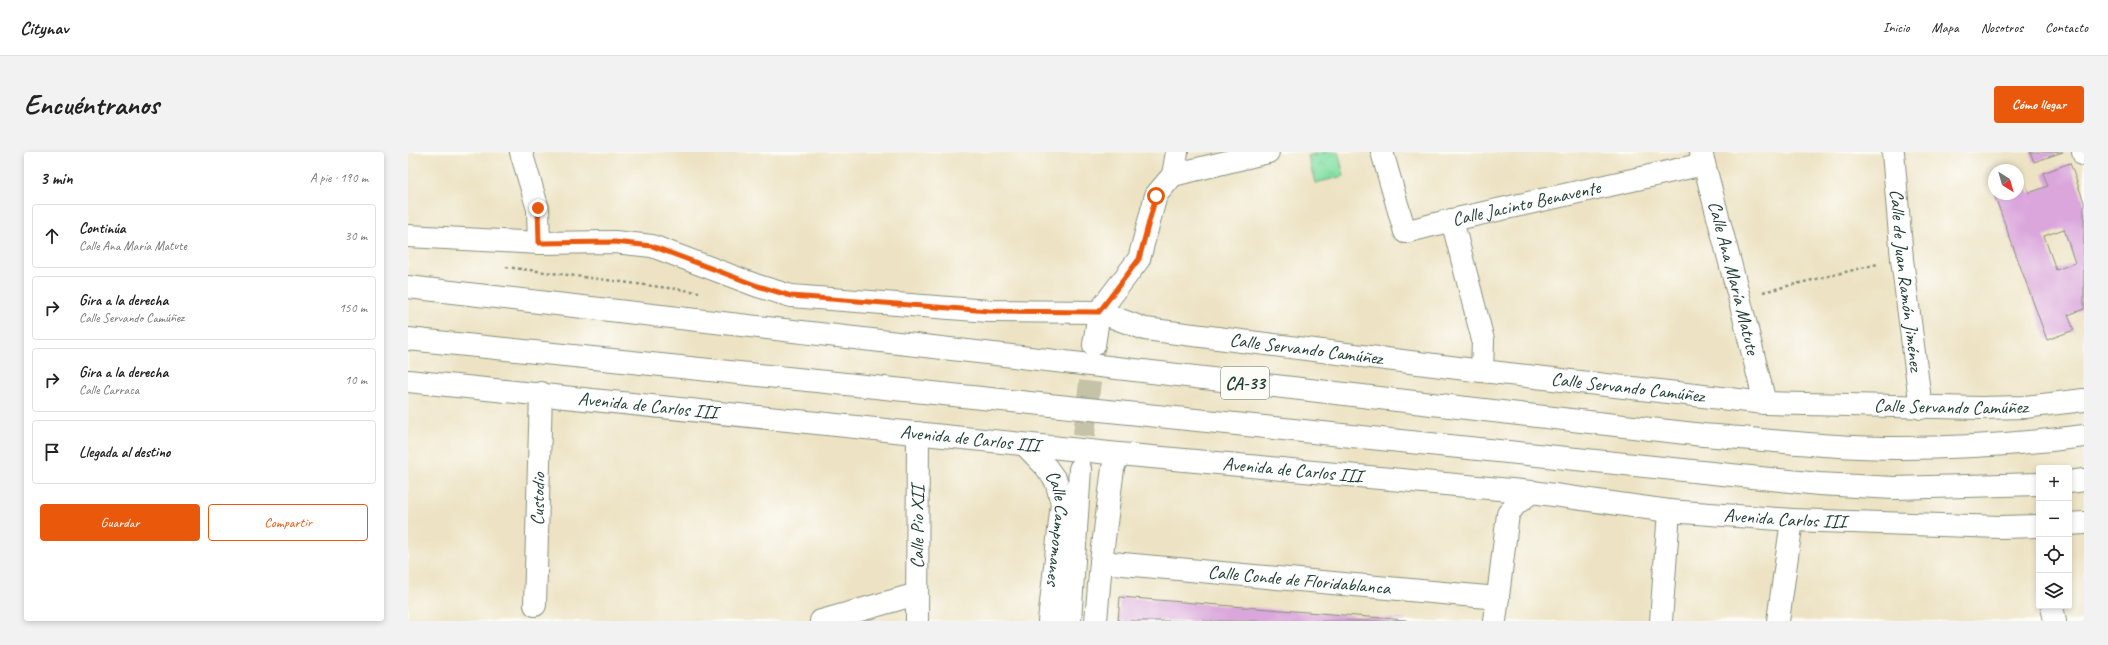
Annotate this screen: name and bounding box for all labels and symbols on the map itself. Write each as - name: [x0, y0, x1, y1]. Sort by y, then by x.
- north arrow: [1988, 164, 2024, 200]
- street label: Calle Jacinto Benavente: [1450, 175, 1604, 232]
- route start: [1147, 187, 1165, 205]
- street label: Calle de Juan Ramón Jiménez: [1884, 188, 1928, 375]
- route end: [529, 199, 547, 217]
- street label: Calle Ana María Matute: [1702, 199, 1765, 359]
- street label: Calle Servando Camúñez: [1228, 328, 1386, 371]
- road number: CA-33: [1221, 367, 1269, 399]
- street label: Calle Servando Camúñez: [1550, 367, 1707, 408]
- street label: Avenida de Carlos III: [577, 387, 723, 425]
- street label: Calle Servando Camúñez: [1874, 394, 2030, 420]
- street label: Avenida de Carlos III: [899, 420, 1045, 458]
- street label: Avenida de Carlos III: [1222, 452, 1368, 489]
- street label: Calle Campomanes: [1040, 465, 1074, 589]
- street label: Custodio: [525, 471, 551, 526]
- street label: Calle Pio XII: [905, 481, 930, 569]
- street label: Avenida Carlos III: [1723, 503, 1851, 534]
- street label: Calle Conde de Floridablanca: [1207, 560, 1393, 600]

